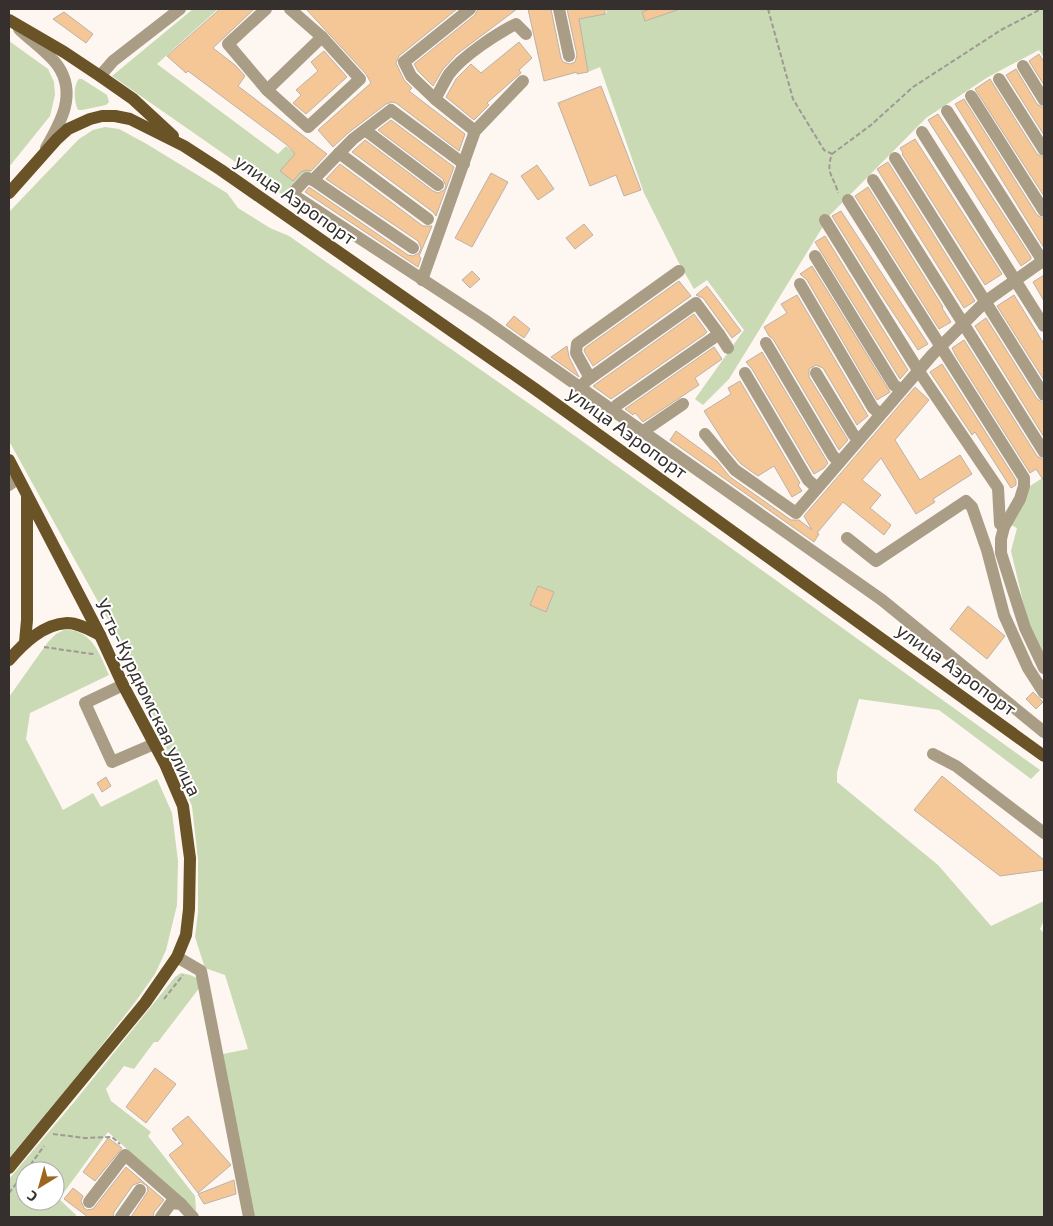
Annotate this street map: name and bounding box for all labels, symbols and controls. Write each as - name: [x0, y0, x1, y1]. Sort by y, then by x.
- street label: улица Аэропорт: [230, 149, 361, 250]
- street label: улица Аэропорт: [563, 381, 693, 484]
- street label: Усть-Курдюмская улица: [90, 594, 207, 800]
- street label: улица Аэропорт: [892, 618, 1022, 721]
- north arrow: [15, 1161, 65, 1211]
- text: С: [23, 1188, 40, 1206]

